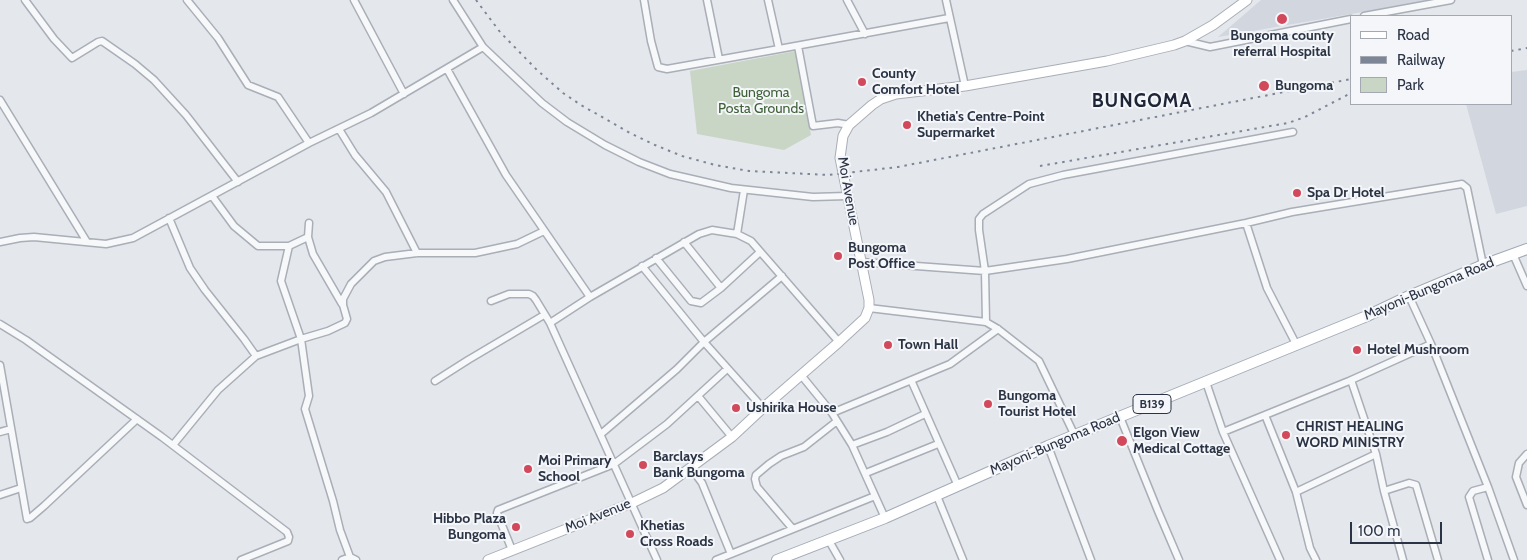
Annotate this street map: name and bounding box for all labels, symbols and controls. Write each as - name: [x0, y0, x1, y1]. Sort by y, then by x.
- marker: Bungoma county referral Hospital: [1275, 12, 1289, 26]
- legend: [1350, 15, 1512, 105]
- text: Road: [1397, 26, 1430, 44]
- place label: Bungoma county referral Hospital: [1230, 28, 1334, 60]
- text: Railway: [1397, 51, 1445, 69]
- place label: County Comfort Hotel: [872, 66, 959, 98]
- marker: County Comfort Hotel: [856, 76, 868, 88]
- text: Park: [1397, 76, 1424, 94]
- place label: Bungoma: [1275, 78, 1333, 94]
- marker: Bungoma: [1257, 79, 1271, 93]
- park label: Bungoma Posta Grounds: [718, 85, 804, 118]
- district label: BUNGOMA: [1091, 90, 1193, 112]
- place label: Khetia's Centre-Point Supermarket: [917, 109, 1045, 142]
- marker: Khetia's Centre-Point Supermarket: [901, 119, 913, 131]
- street label: Moi Avenue: [834, 155, 862, 227]
- place label: Spa Dr Hotel: [1307, 185, 1385, 201]
- marker: Spa Dr Hotel: [1291, 187, 1303, 199]
- place label: Bungoma Post Office: [848, 240, 915, 272]
- marker: Bungoma Post Office: [832, 250, 844, 262]
- street label: Mayoni-Bungoma Road: [1361, 254, 1497, 324]
- place label: Town Hall: [898, 337, 958, 353]
- marker: Town Hall: [882, 339, 894, 351]
- place label: Hotel Mushroom: [1367, 342, 1469, 358]
- marker: Hotel Mushroom: [1351, 344, 1363, 356]
- place label: Bungoma Tourist Hotel: [998, 388, 1076, 421]
- road number: B139: [1133, 394, 1171, 414]
- marker: Bungoma Tourist Hotel: [982, 398, 994, 410]
- place label: Ushirika House: [746, 400, 837, 416]
- marker: Ushirika House: [730, 402, 742, 414]
- street label: Mayoni-Bungoma Road: [987, 409, 1123, 479]
- place label: CHRIST HEALING WORD MINISTRY: [1296, 419, 1404, 452]
- place label: Elgon View Medical Cottage: [1133, 425, 1230, 458]
- marker: CHRIST HEALING WORD MINISTRY: [1280, 429, 1292, 441]
- marker: Elgon View Medical Cottage: [1115, 434, 1129, 448]
- place label: Barclays Bank Bungoma: [653, 449, 745, 482]
- place label: Moi Primary School: [538, 453, 611, 486]
- marker: Barclays Bank Bungoma: [637, 459, 649, 471]
- marker: Moi Primary School: [522, 463, 534, 475]
- street label: Moi Avenue: [563, 495, 633, 537]
- place label: Hibbo Plaza Bungoma: [433, 511, 506, 544]
- scale bar: [1352, 512, 1444, 544]
- place label: Khetias Cross Roads: [640, 518, 713, 550]
- marker: Hibbo Plaza Bungoma: [510, 521, 522, 533]
- text: 100 m: [1358, 522, 1400, 540]
- marker: Khetias Cross Roads: [624, 528, 636, 540]

